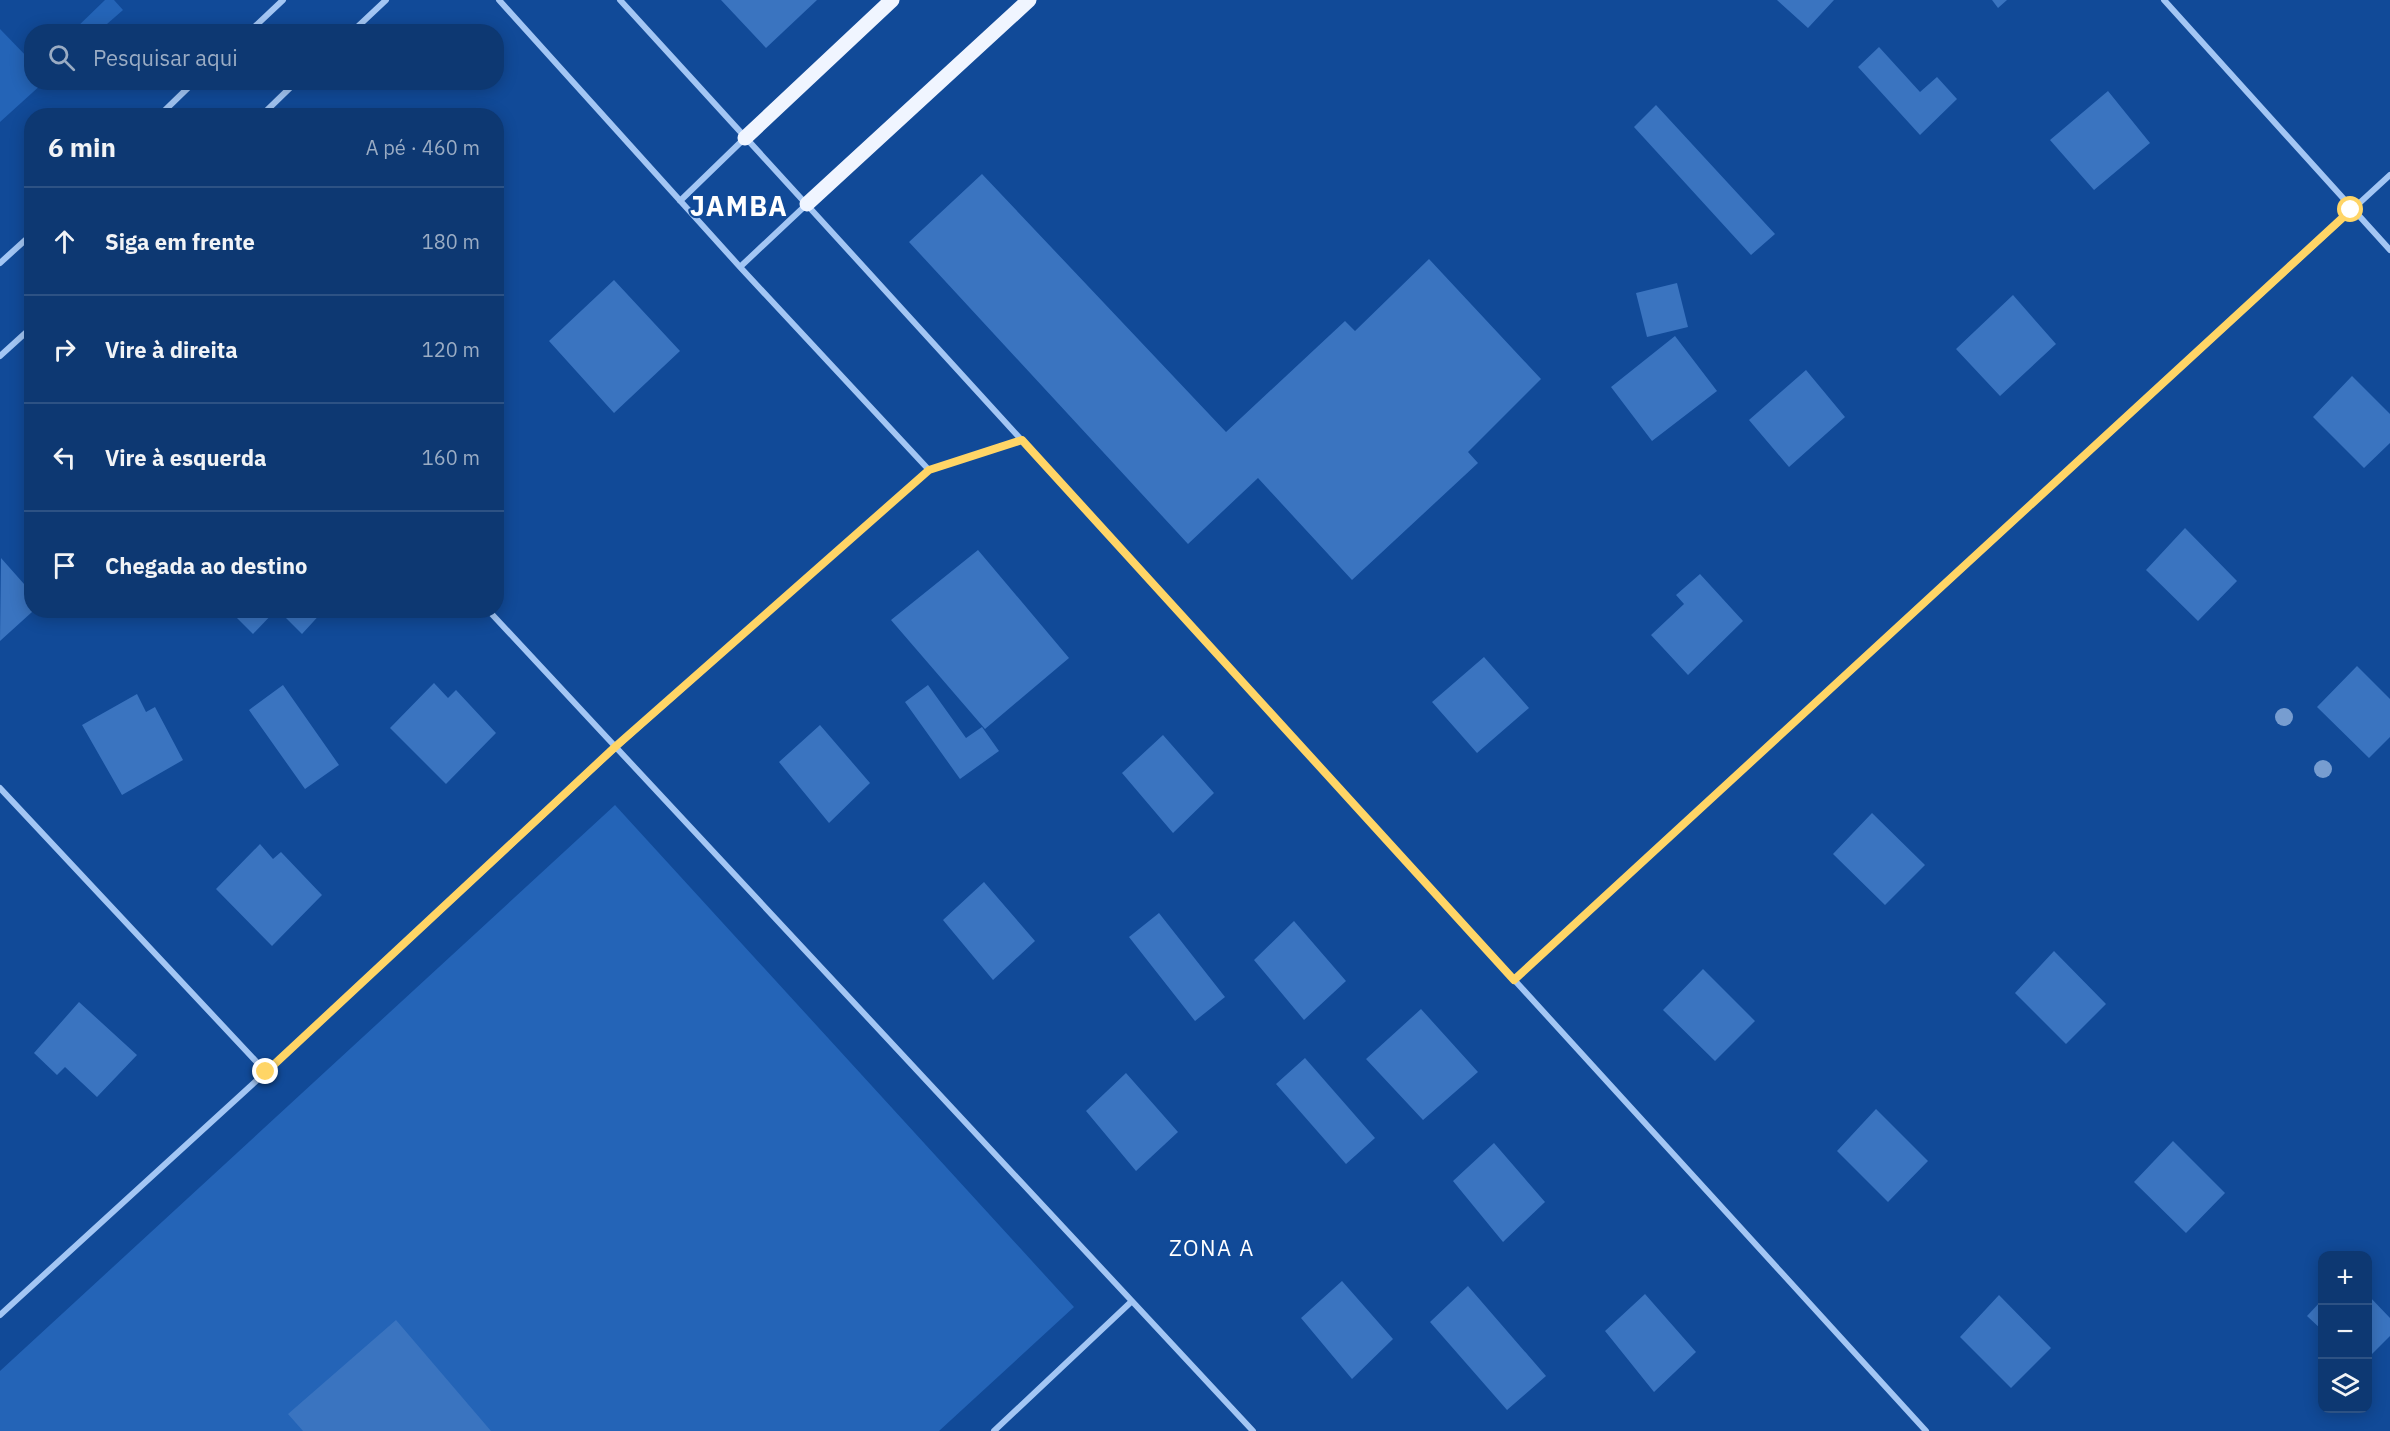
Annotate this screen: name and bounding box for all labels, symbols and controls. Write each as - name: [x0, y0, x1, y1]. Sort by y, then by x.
- search box: [24, 24, 504, 90]
- icon: search: [45, 41, 78, 74]
- text: Pesquisar aqui: [93, 43, 238, 72]
- text: 6 min: [48, 130, 116, 164]
- text: A pé · 460 m: [366, 134, 480, 161]
- district label: JAMBA: [690, 188, 788, 223]
- route start: [2337, 196, 2363, 222]
- icon: ahead: [48, 225, 81, 258]
- text: Siga em frente: [105, 227, 255, 256]
- text: 180 m: [422, 228, 480, 255]
- icon: right: [48, 333, 81, 366]
- text: Vire à direita: [105, 335, 238, 364]
- text: 120 m: [422, 336, 480, 363]
- icon: left: [48, 441, 81, 474]
- text: Vire à esquerda: [105, 443, 267, 472]
- text: 160 m: [422, 444, 480, 471]
- icon: arrive: [48, 549, 81, 582]
- text: Chegada ao destino: [105, 551, 308, 580]
- route end: [252, 1058, 278, 1084]
- district label: ZONA A: [1169, 1233, 1255, 1262]
- map controls: [2318, 1251, 2372, 1413]
- button: +: [2318, 1251, 2372, 1305]
- button: −: [2318, 1305, 2372, 1359]
- button: layers: [2318, 1359, 2372, 1413]

